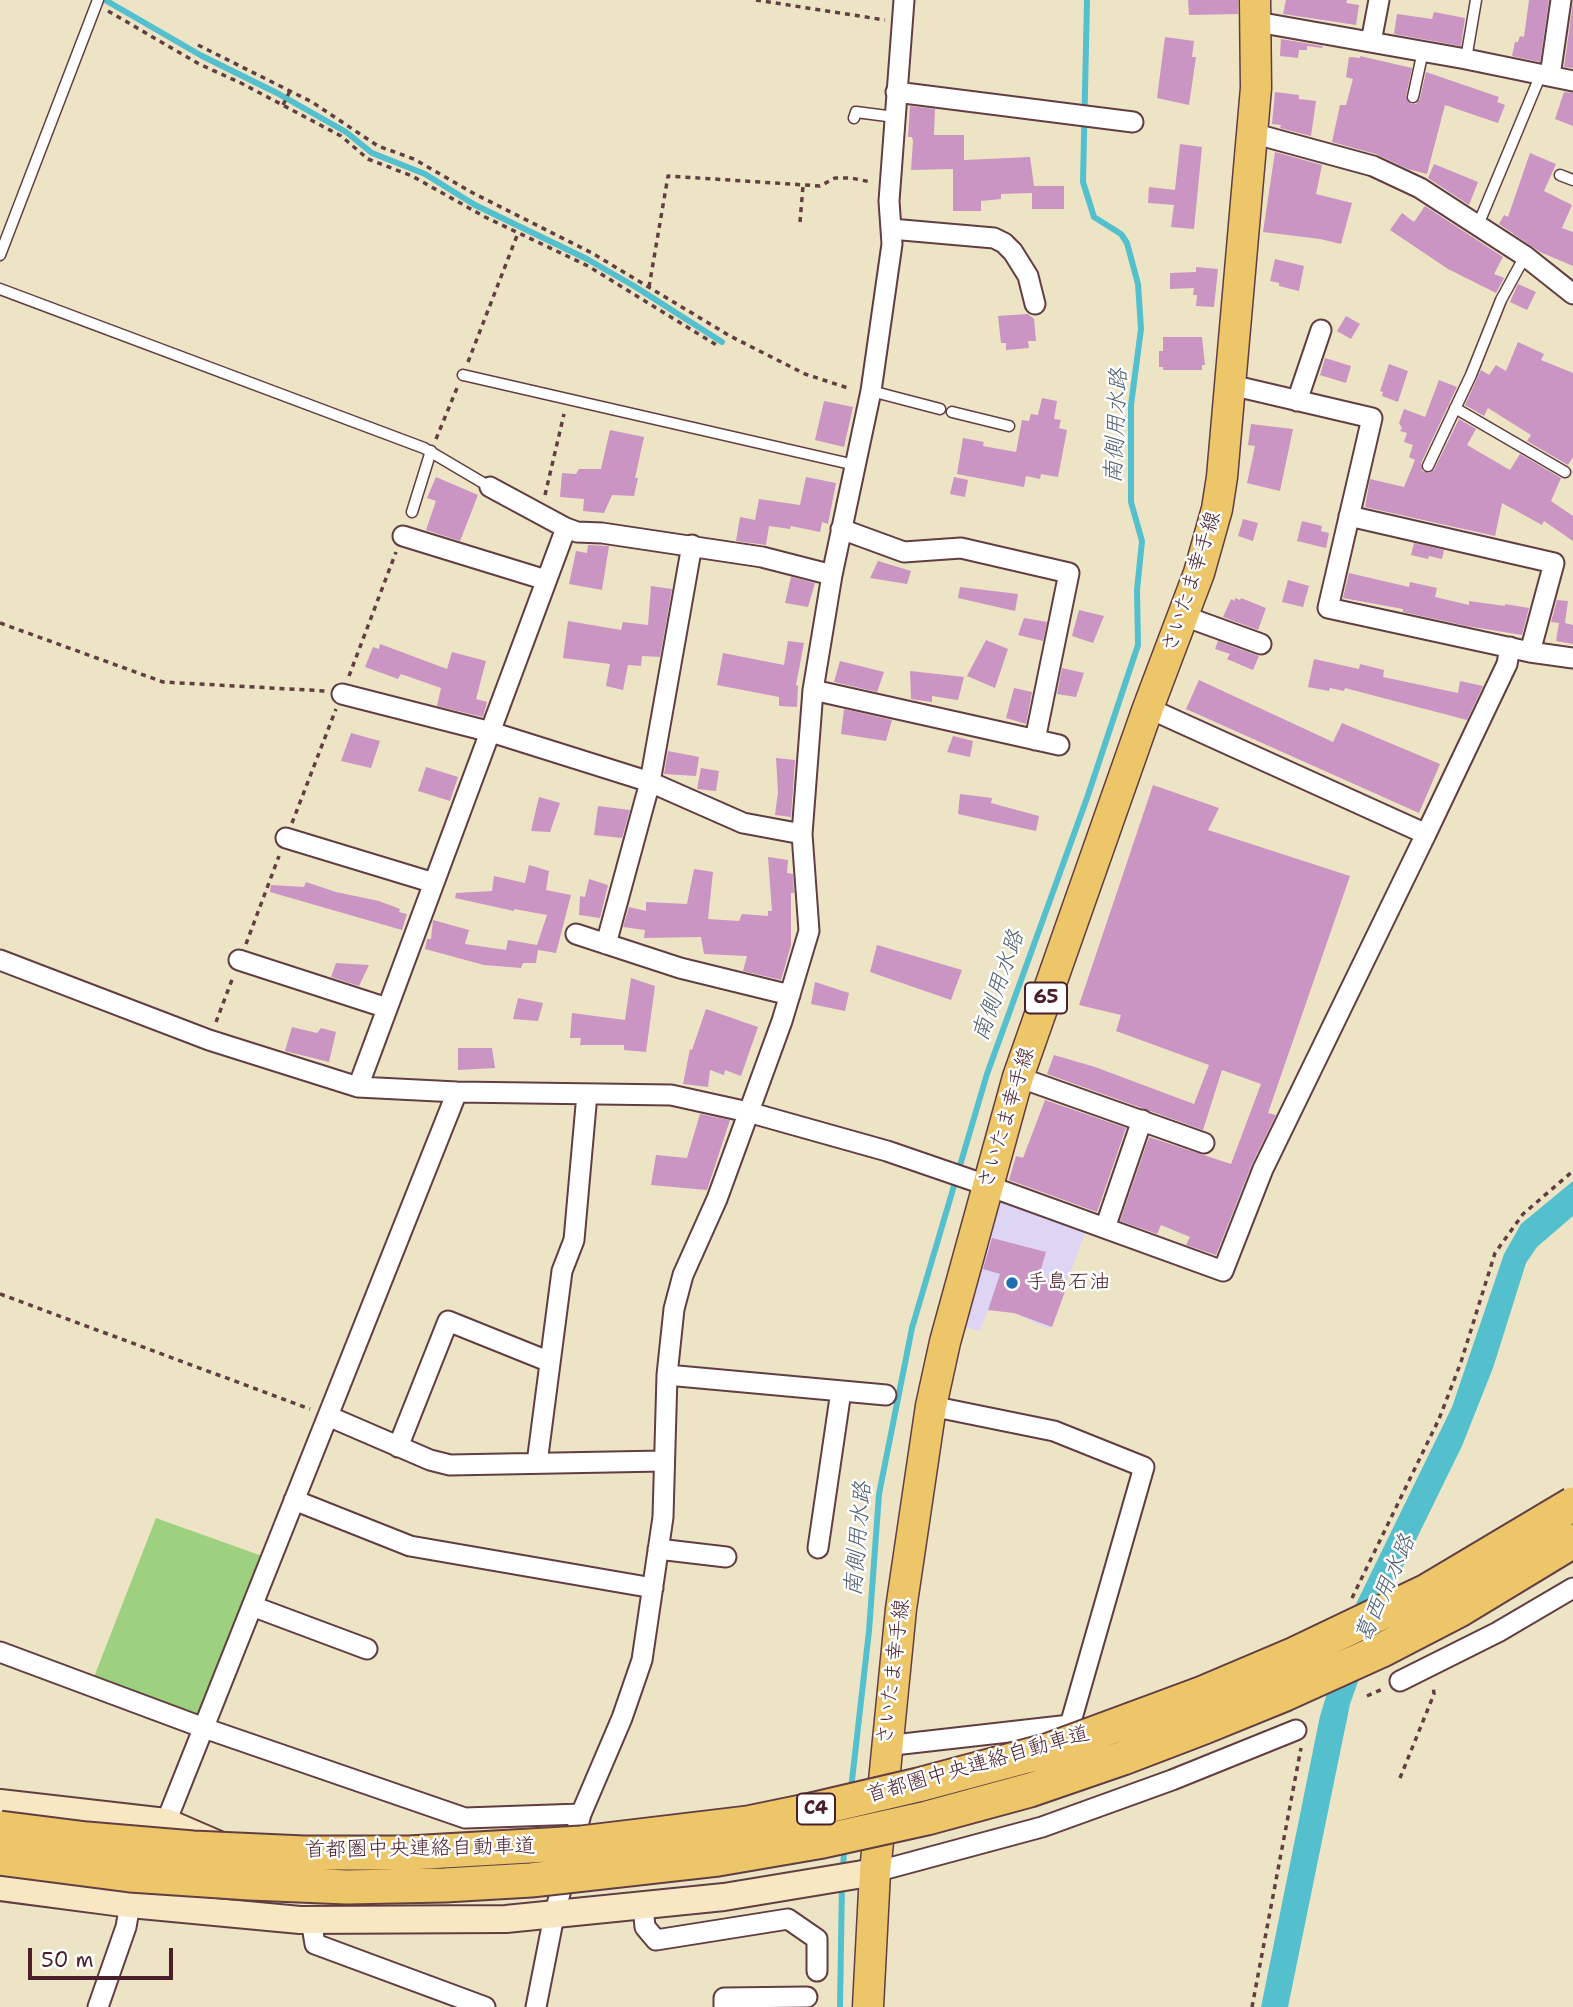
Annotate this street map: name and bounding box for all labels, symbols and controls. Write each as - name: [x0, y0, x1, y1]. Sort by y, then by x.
- water label: 南側用水路: [1100, 368, 1134, 484]
- street label: さいたま幸手線: [1157, 508, 1227, 656]
- water label: 南側用水路: [967, 927, 1031, 1045]
- road number: 65: [1025, 982, 1067, 1014]
- street label: さいたま幸手線: [973, 1044, 1041, 1192]
- place label: 手島石油: [1026, 1270, 1110, 1296]
- marker: 手島石油: [1004, 1275, 1020, 1291]
- water label: 南側用水路: [840, 1481, 878, 1597]
- water label: 葛西用水路: [1350, 1531, 1422, 1647]
- street label: さいたま幸手線: [873, 1598, 915, 1746]
- street label: 首都圏中央連絡自動車道: [864, 1721, 1092, 1809]
- road number: C4: [797, 1794, 835, 1825]
- street label: 首都圏中央連絡自動車道: [304, 1834, 536, 1864]
- scale bar: [32, 1934, 177, 1978]
- text: 50 m: [41, 1946, 94, 1974]

